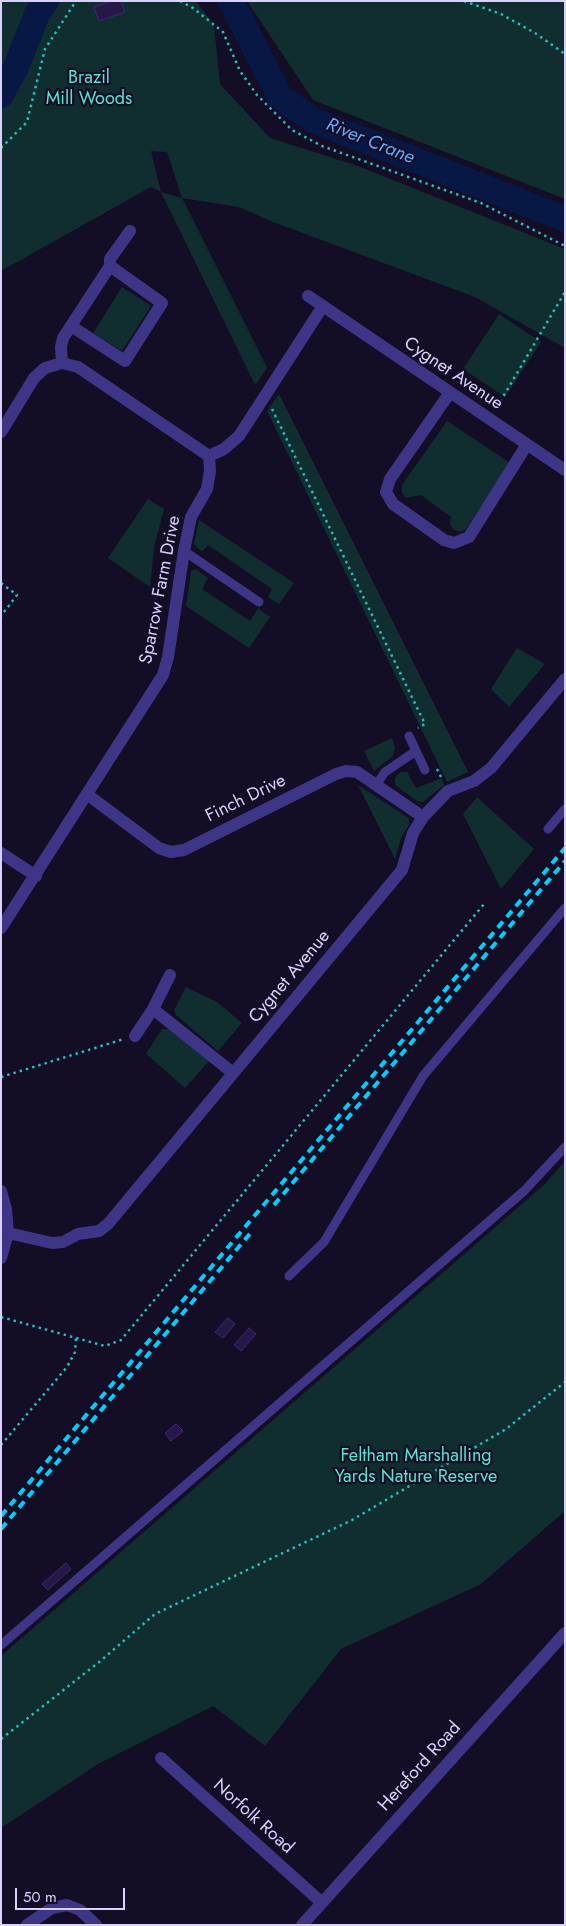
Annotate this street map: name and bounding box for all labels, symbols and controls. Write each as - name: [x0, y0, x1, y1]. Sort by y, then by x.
- park label: Brazil Mill Woods: [46, 68, 132, 110]
- water label: River Crane: [323, 114, 417, 170]
- street label: Cygnet Avenue: [399, 333, 507, 415]
- street label: Sparrow Farm Drive: [136, 514, 186, 666]
- street label: Finch Drive: [202, 770, 290, 828]
- street label: Cygnet Avenue: [245, 926, 335, 1028]
- park label: Feltham Marshalling Yards Nature Reserve: [335, 1446, 497, 1488]
- street label: Hereford Road: [374, 1718, 466, 1816]
- street label: Norfolk Road: [208, 1775, 298, 1859]
- scale bar: [18, 1878, 128, 1910]
- text: 50 m: [23, 1886, 57, 1908]

